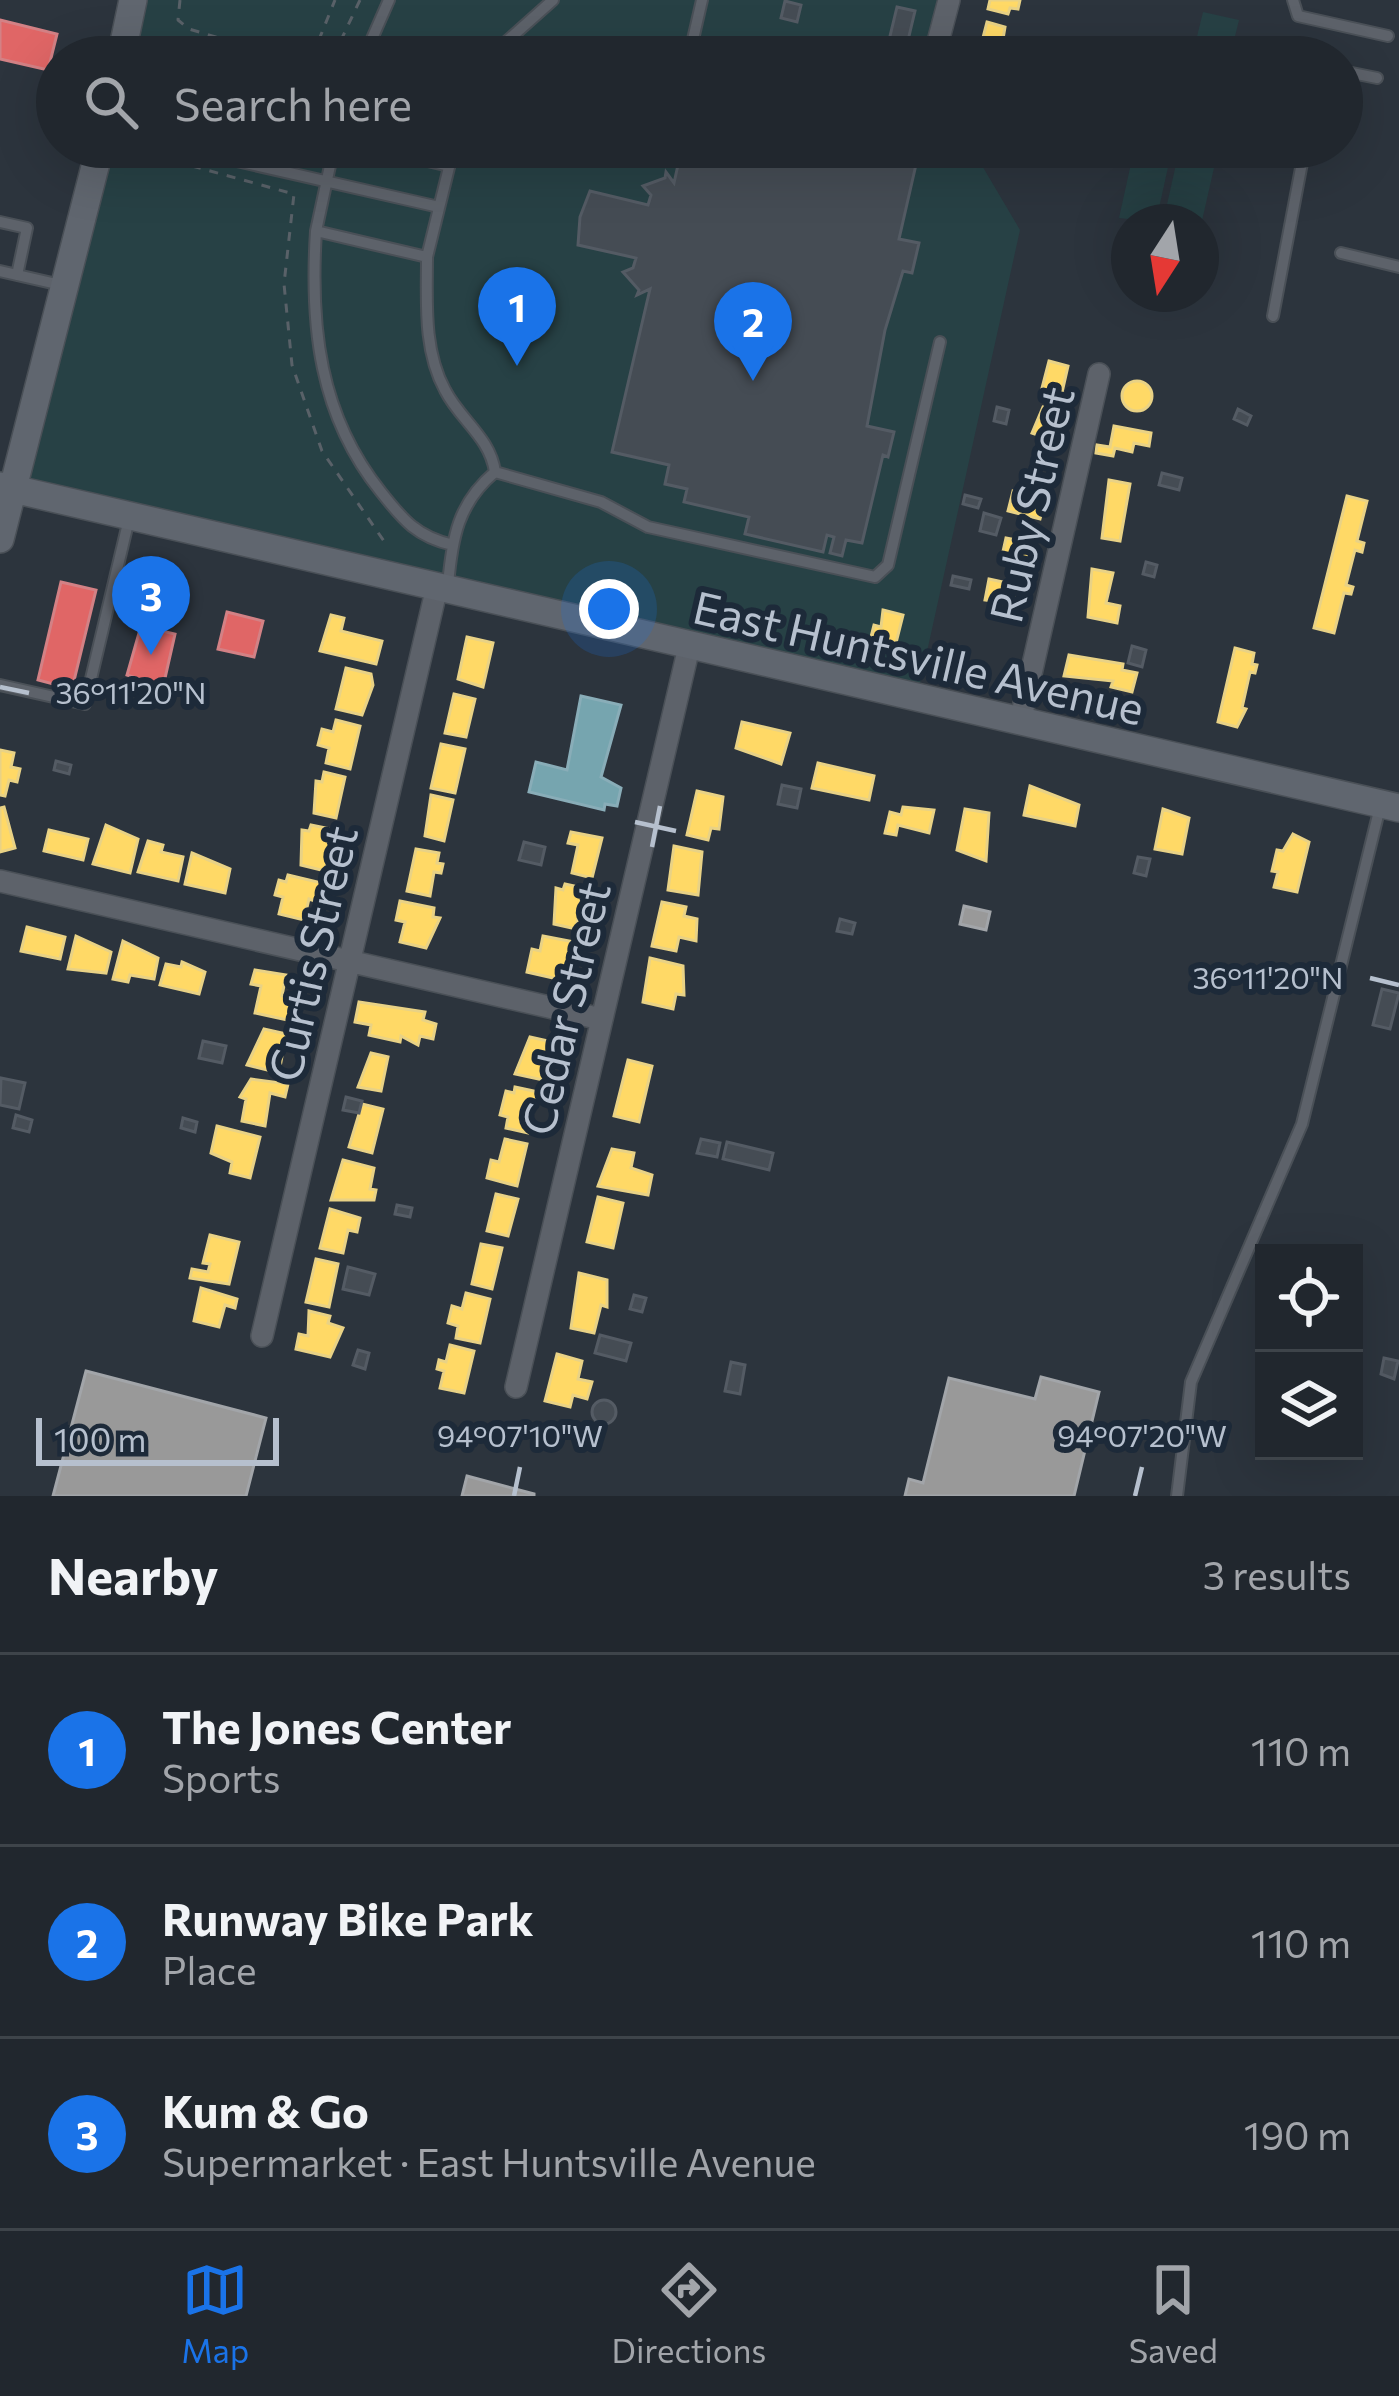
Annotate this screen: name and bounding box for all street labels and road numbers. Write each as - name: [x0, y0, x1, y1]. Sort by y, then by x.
- street label: Ruby Street: [976, 381, 1084, 627]
- street label: East Huntsville Avenue: [688, 577, 1150, 735]
- street label: Curtis Street: [255, 820, 367, 1086]
- street label: Cedar Street: [508, 876, 620, 1140]

